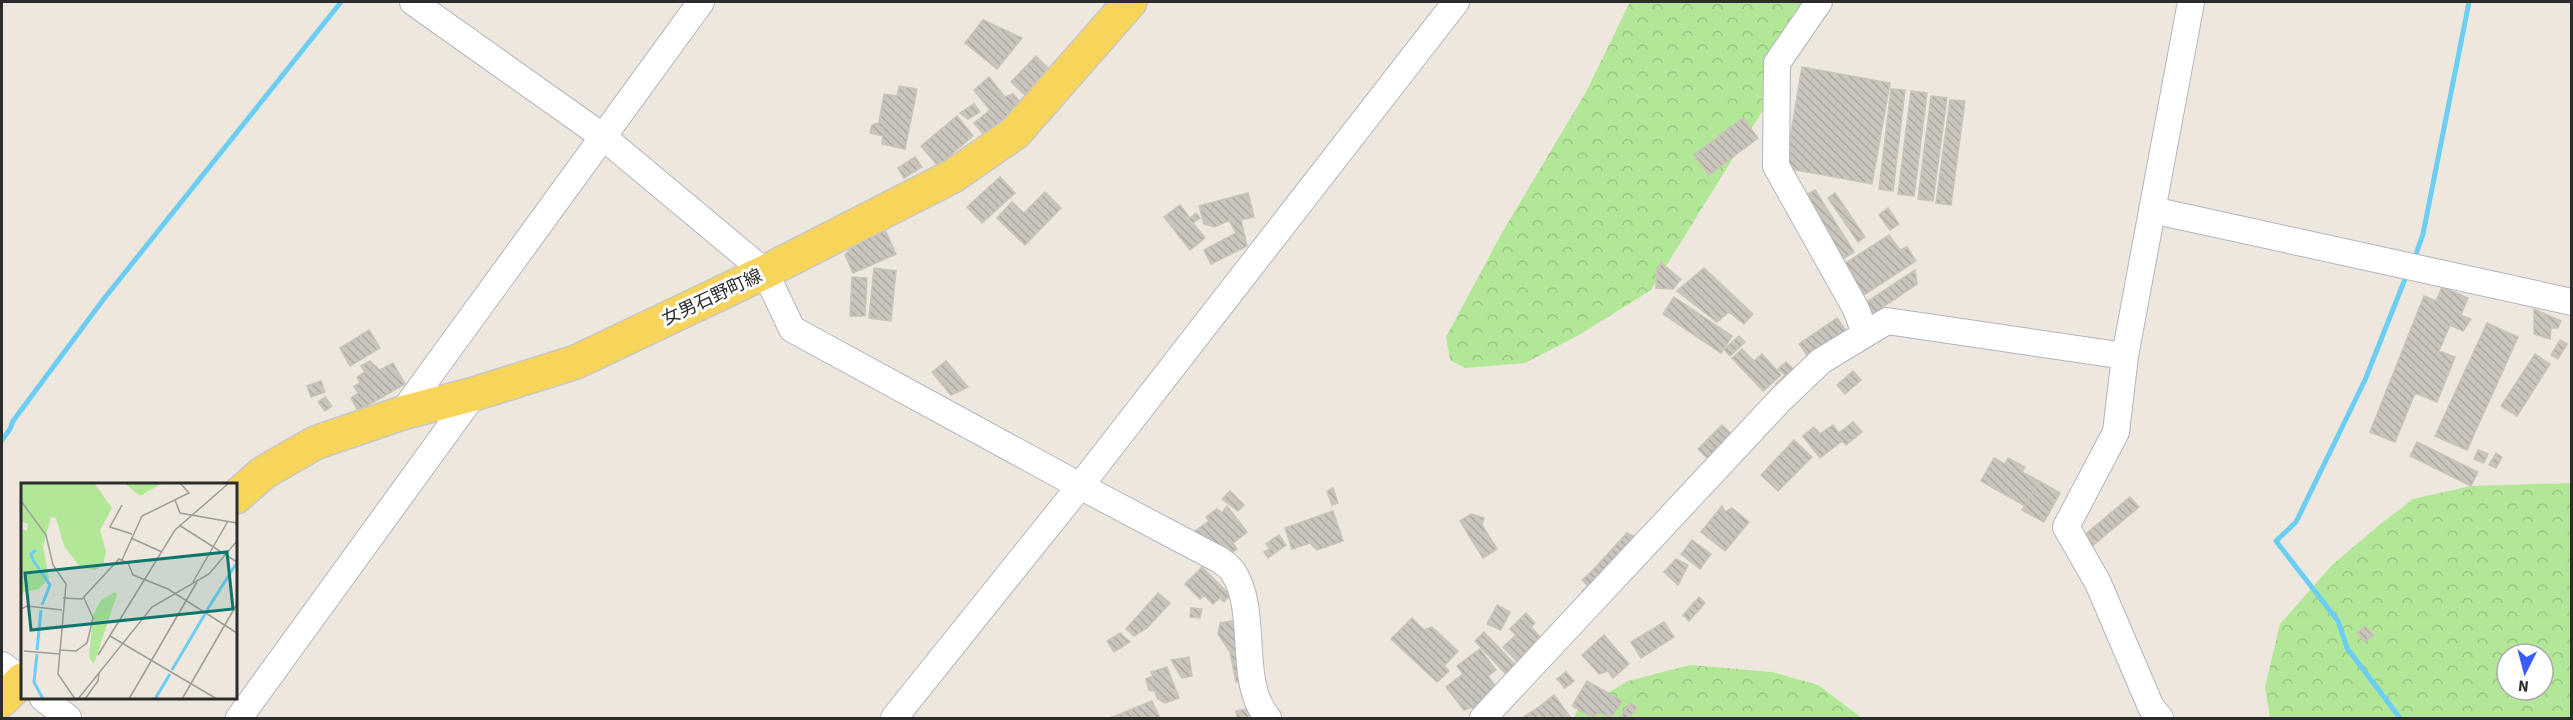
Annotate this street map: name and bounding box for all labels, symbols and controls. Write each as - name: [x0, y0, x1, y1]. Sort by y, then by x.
- street label: 女男石野町線: [658, 263, 766, 332]
- inset map: [21, 483, 237, 699]
- north arrow: [2495, 642, 2555, 702]
- text: N: [2517, 674, 2530, 697]

